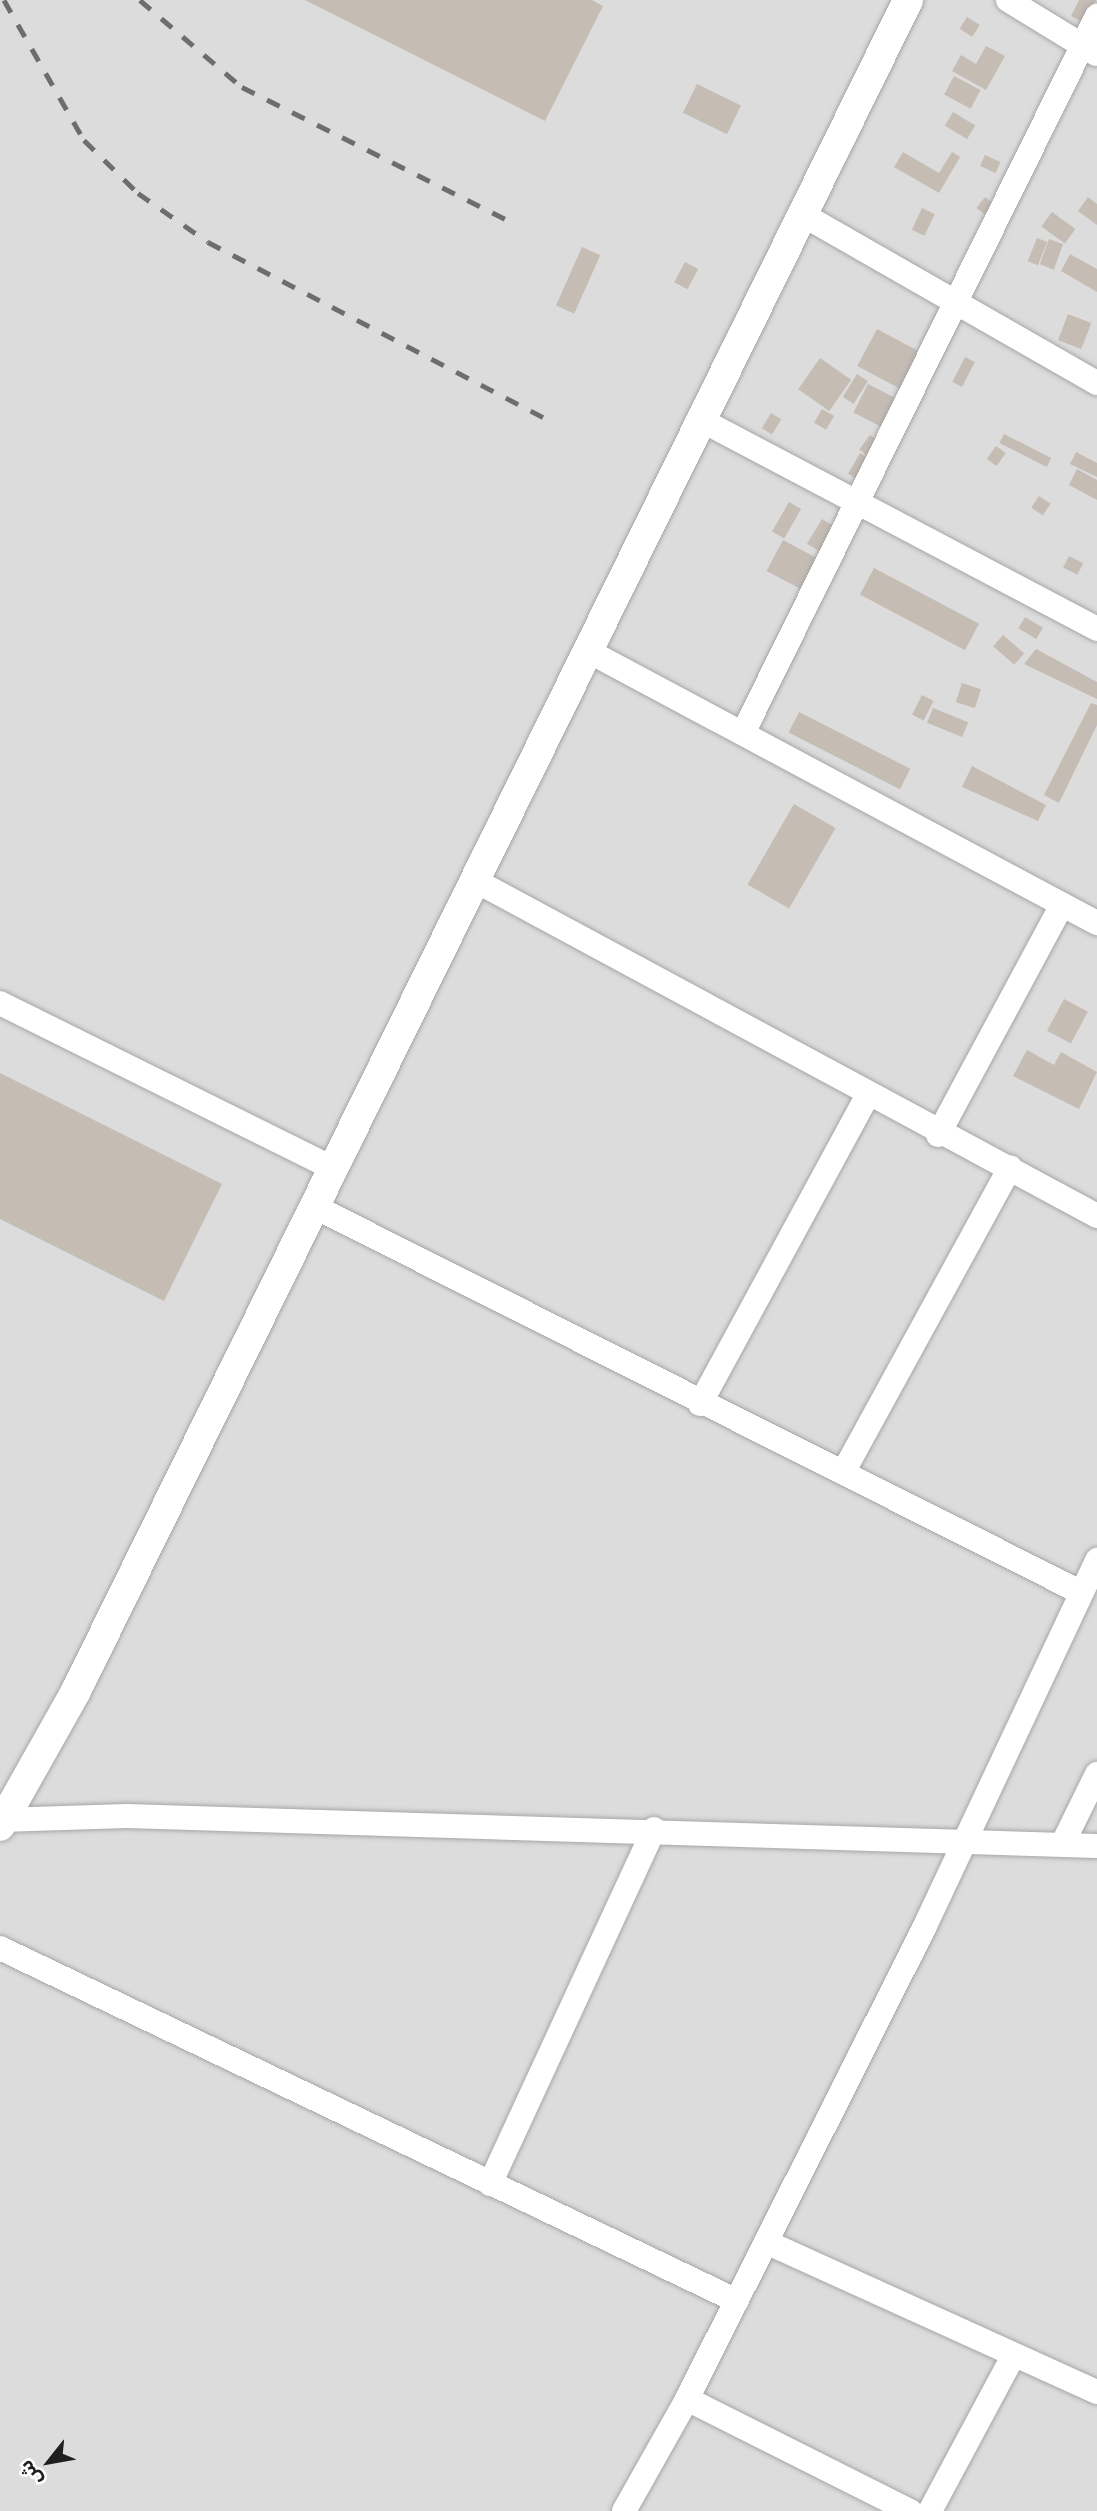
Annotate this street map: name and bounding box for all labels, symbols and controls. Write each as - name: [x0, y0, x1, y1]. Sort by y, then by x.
- north arrow: [14, 2427, 84, 2497]
- text: ش: [14, 2456, 47, 2490]

